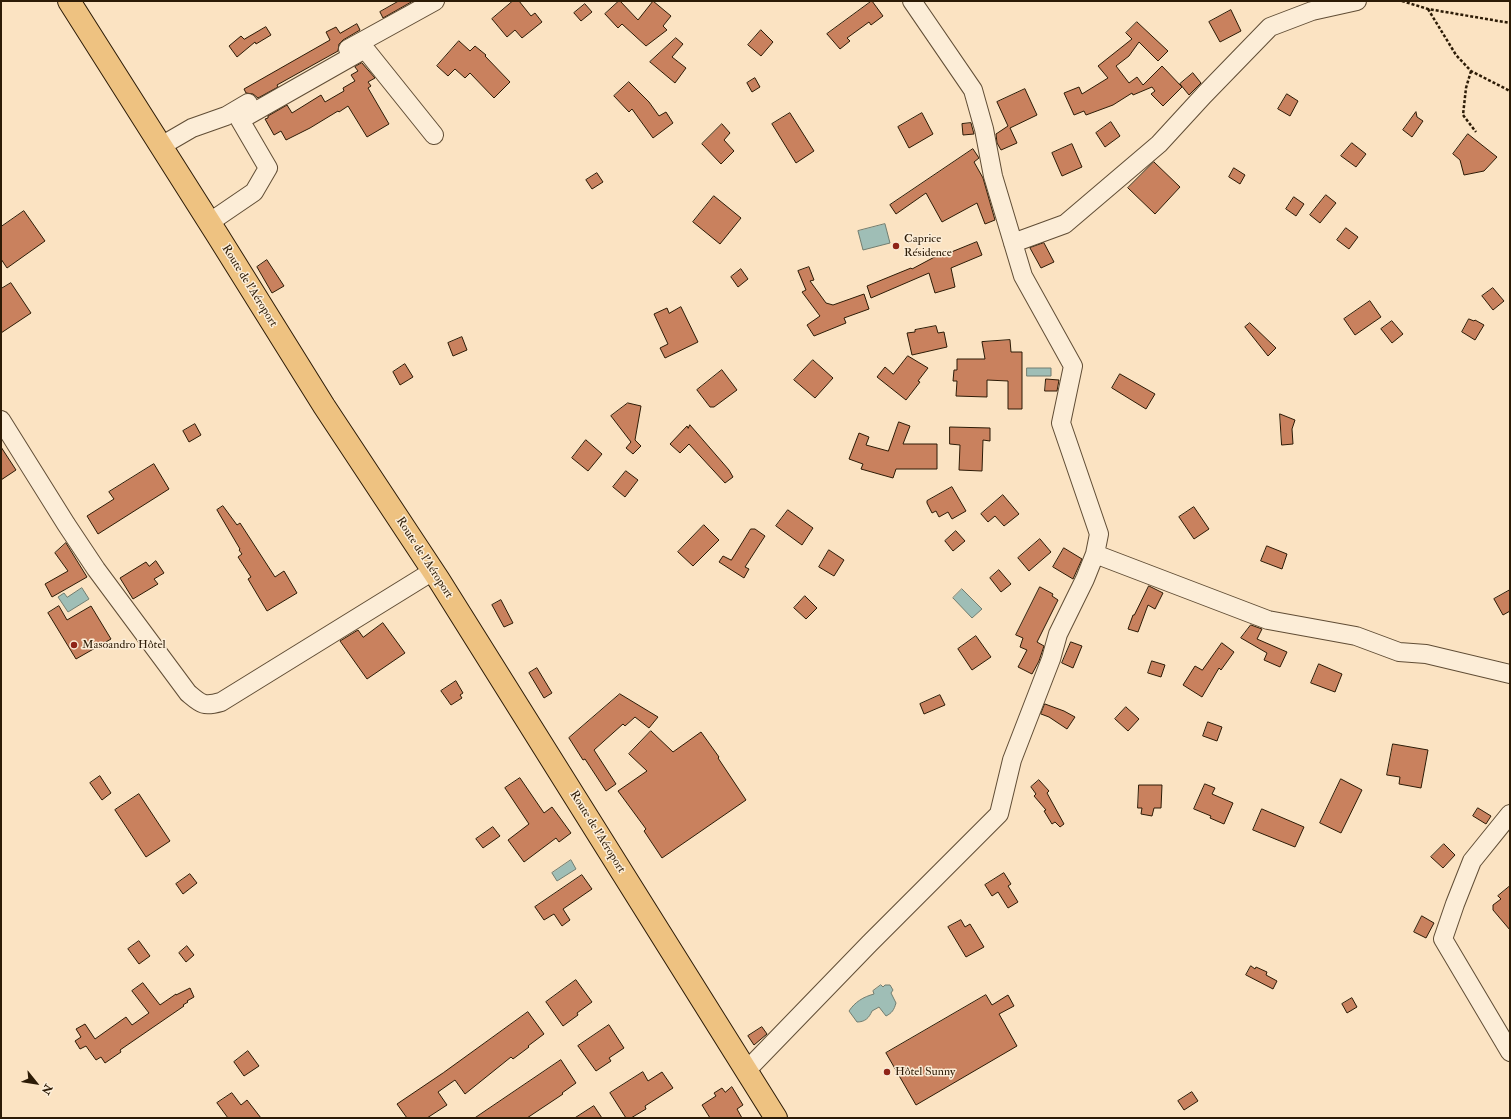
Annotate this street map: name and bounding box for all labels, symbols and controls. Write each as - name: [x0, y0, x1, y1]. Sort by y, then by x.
- place label: Caprice Résidence: [904, 232, 952, 260]
- marker: Caprice Résidence: [891, 241, 901, 251]
- street label: Route de l'Aéroport: [218, 242, 280, 330]
- street label: Route de l'Aéroport: [392, 515, 456, 601]
- place label: Masoandro Hôtel: [82, 638, 166, 652]
- marker: Masoandro Hôtel: [69, 640, 79, 650]
- street label: Route de l'Aéroport: [566, 788, 628, 876]
- north arrow: [16, 1063, 56, 1103]
- place label: Hôtel Sunny: [895, 1065, 955, 1079]
- marker: Hôtel Sunny: [882, 1067, 892, 1077]
- text: N: [39, 1082, 55, 1097]

